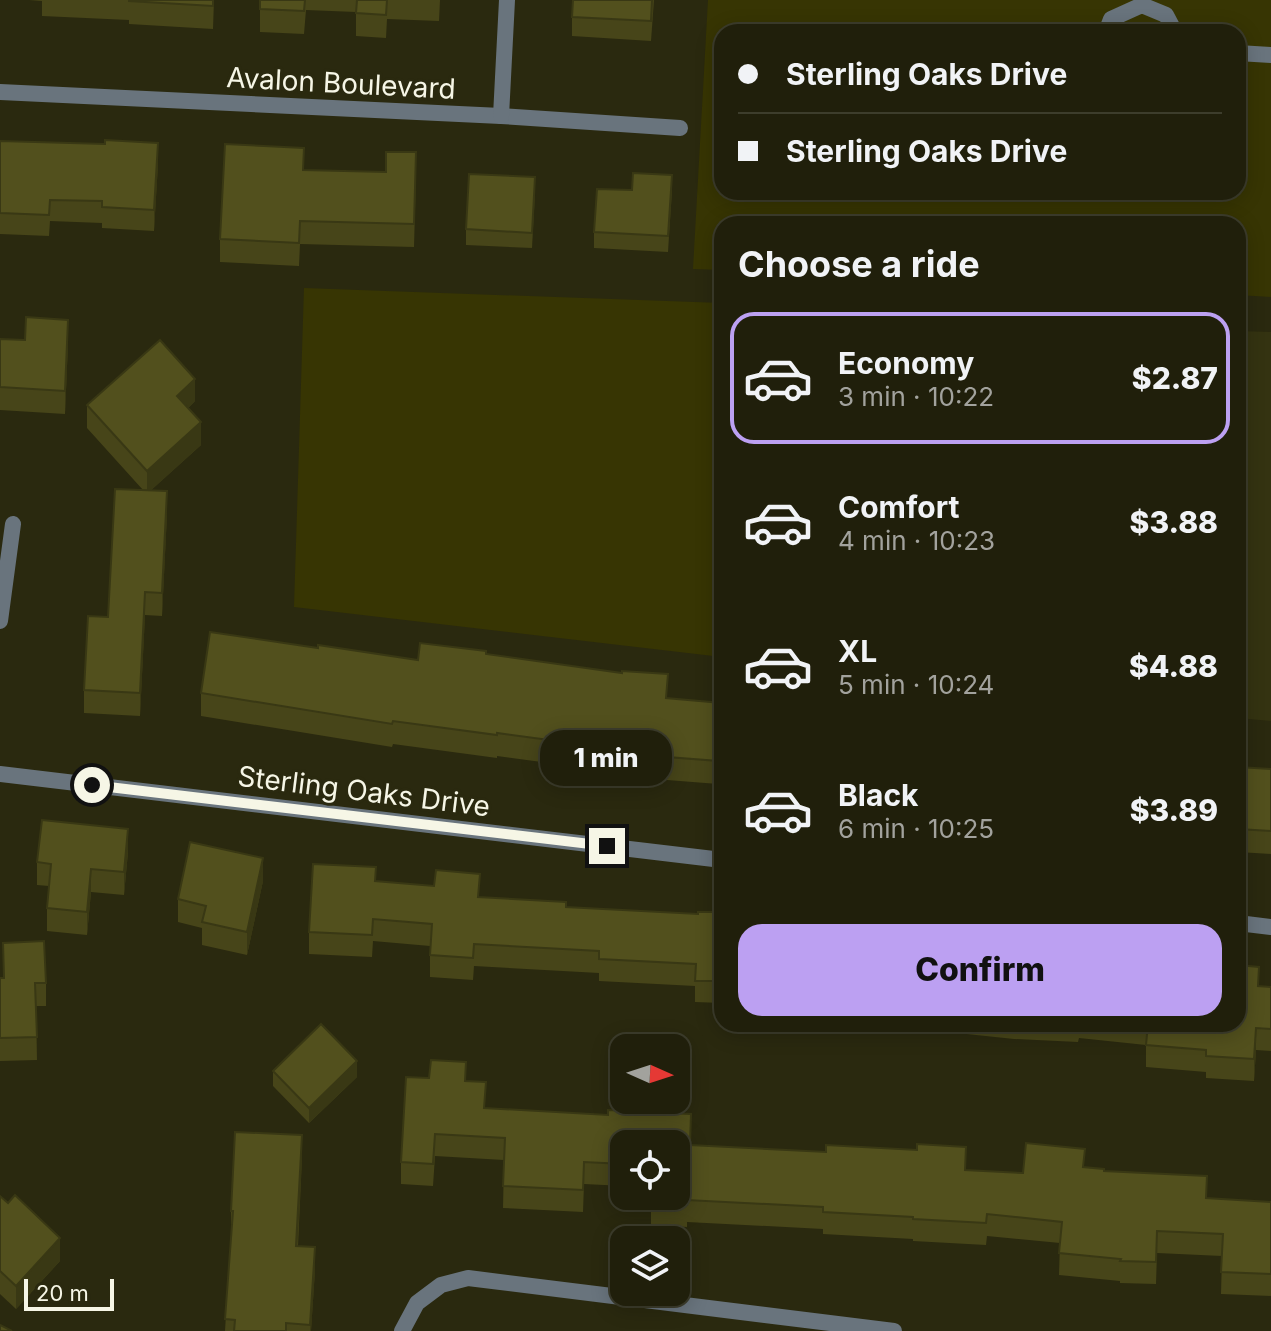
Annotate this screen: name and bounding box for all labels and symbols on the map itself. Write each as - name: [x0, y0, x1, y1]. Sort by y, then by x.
- street label: Avalon Boulevard: [226, 60, 456, 106]
- callout: 1 min: [541, 730, 673, 786]
- street label: Sterling Oaks Drive: [236, 759, 492, 823]
- route start: [74, 767, 110, 803]
- route end: [589, 828, 625, 864]
- north arrow: [610, 1034, 690, 1114]
- scale bar: [24, 1275, 114, 1311]

